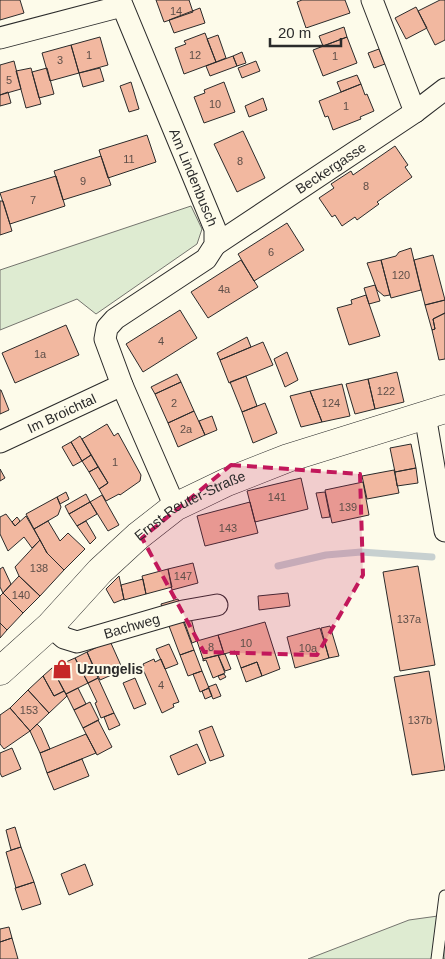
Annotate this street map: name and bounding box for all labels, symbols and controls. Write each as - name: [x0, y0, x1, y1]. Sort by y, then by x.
- house number: 14: [170, 5, 182, 17]
- scale bar: [270, 15, 341, 47]
- text: 20 m: [278, 24, 311, 41]
- house number: 1: [86, 49, 92, 61]
- house number: 12: [189, 49, 201, 61]
- house number: 1: [332, 50, 338, 62]
- house number: 3: [57, 54, 63, 66]
- house number: 5: [6, 74, 12, 86]
- house number: 10: [209, 98, 221, 110]
- house number: 1: [343, 100, 349, 112]
- street label: Am Lindenbusch: [166, 126, 221, 229]
- street label: Beckergasse: [293, 139, 369, 197]
- house number: 11: [123, 153, 135, 165]
- house number: 8: [237, 155, 243, 167]
- house number: 9: [80, 175, 86, 187]
- house number: 8: [363, 180, 369, 192]
- house number: 7: [30, 194, 36, 206]
- house number: 6: [268, 246, 274, 258]
- house number: 120: [392, 269, 410, 281]
- house number: 4a: [218, 283, 231, 295]
- house number: 4: [158, 335, 164, 347]
- house number: 1a: [34, 348, 47, 360]
- house number: 122: [377, 385, 395, 397]
- street label: Im Broichtal: [25, 390, 99, 436]
- house number: 2: [171, 397, 177, 409]
- house number: 124: [322, 397, 340, 409]
- house number: 2a: [180, 423, 193, 435]
- house number: 1: [112, 456, 118, 468]
- street label: Ernst-Reuter-Straße: [131, 467, 248, 544]
- house number: 141: [268, 491, 286, 503]
- house number: 139: [339, 501, 357, 513]
- house number: 143: [219, 522, 237, 534]
- house number: 138: [30, 562, 48, 574]
- house number: 147: [174, 570, 192, 582]
- house number: 140: [12, 589, 30, 601]
- street label: Bachweg: [102, 610, 162, 642]
- house number: 137a: [397, 613, 422, 625]
- house number: 10: [240, 637, 252, 649]
- house number: 8: [208, 641, 214, 653]
- house number: 10a: [299, 642, 318, 654]
- shop icon: Uzungelis: [51, 658, 73, 680]
- place label: Uzungelis: [77, 661, 143, 677]
- house number: 4: [158, 679, 164, 691]
- house number: 153: [20, 704, 38, 716]
- house number: 137b: [408, 714, 432, 726]

